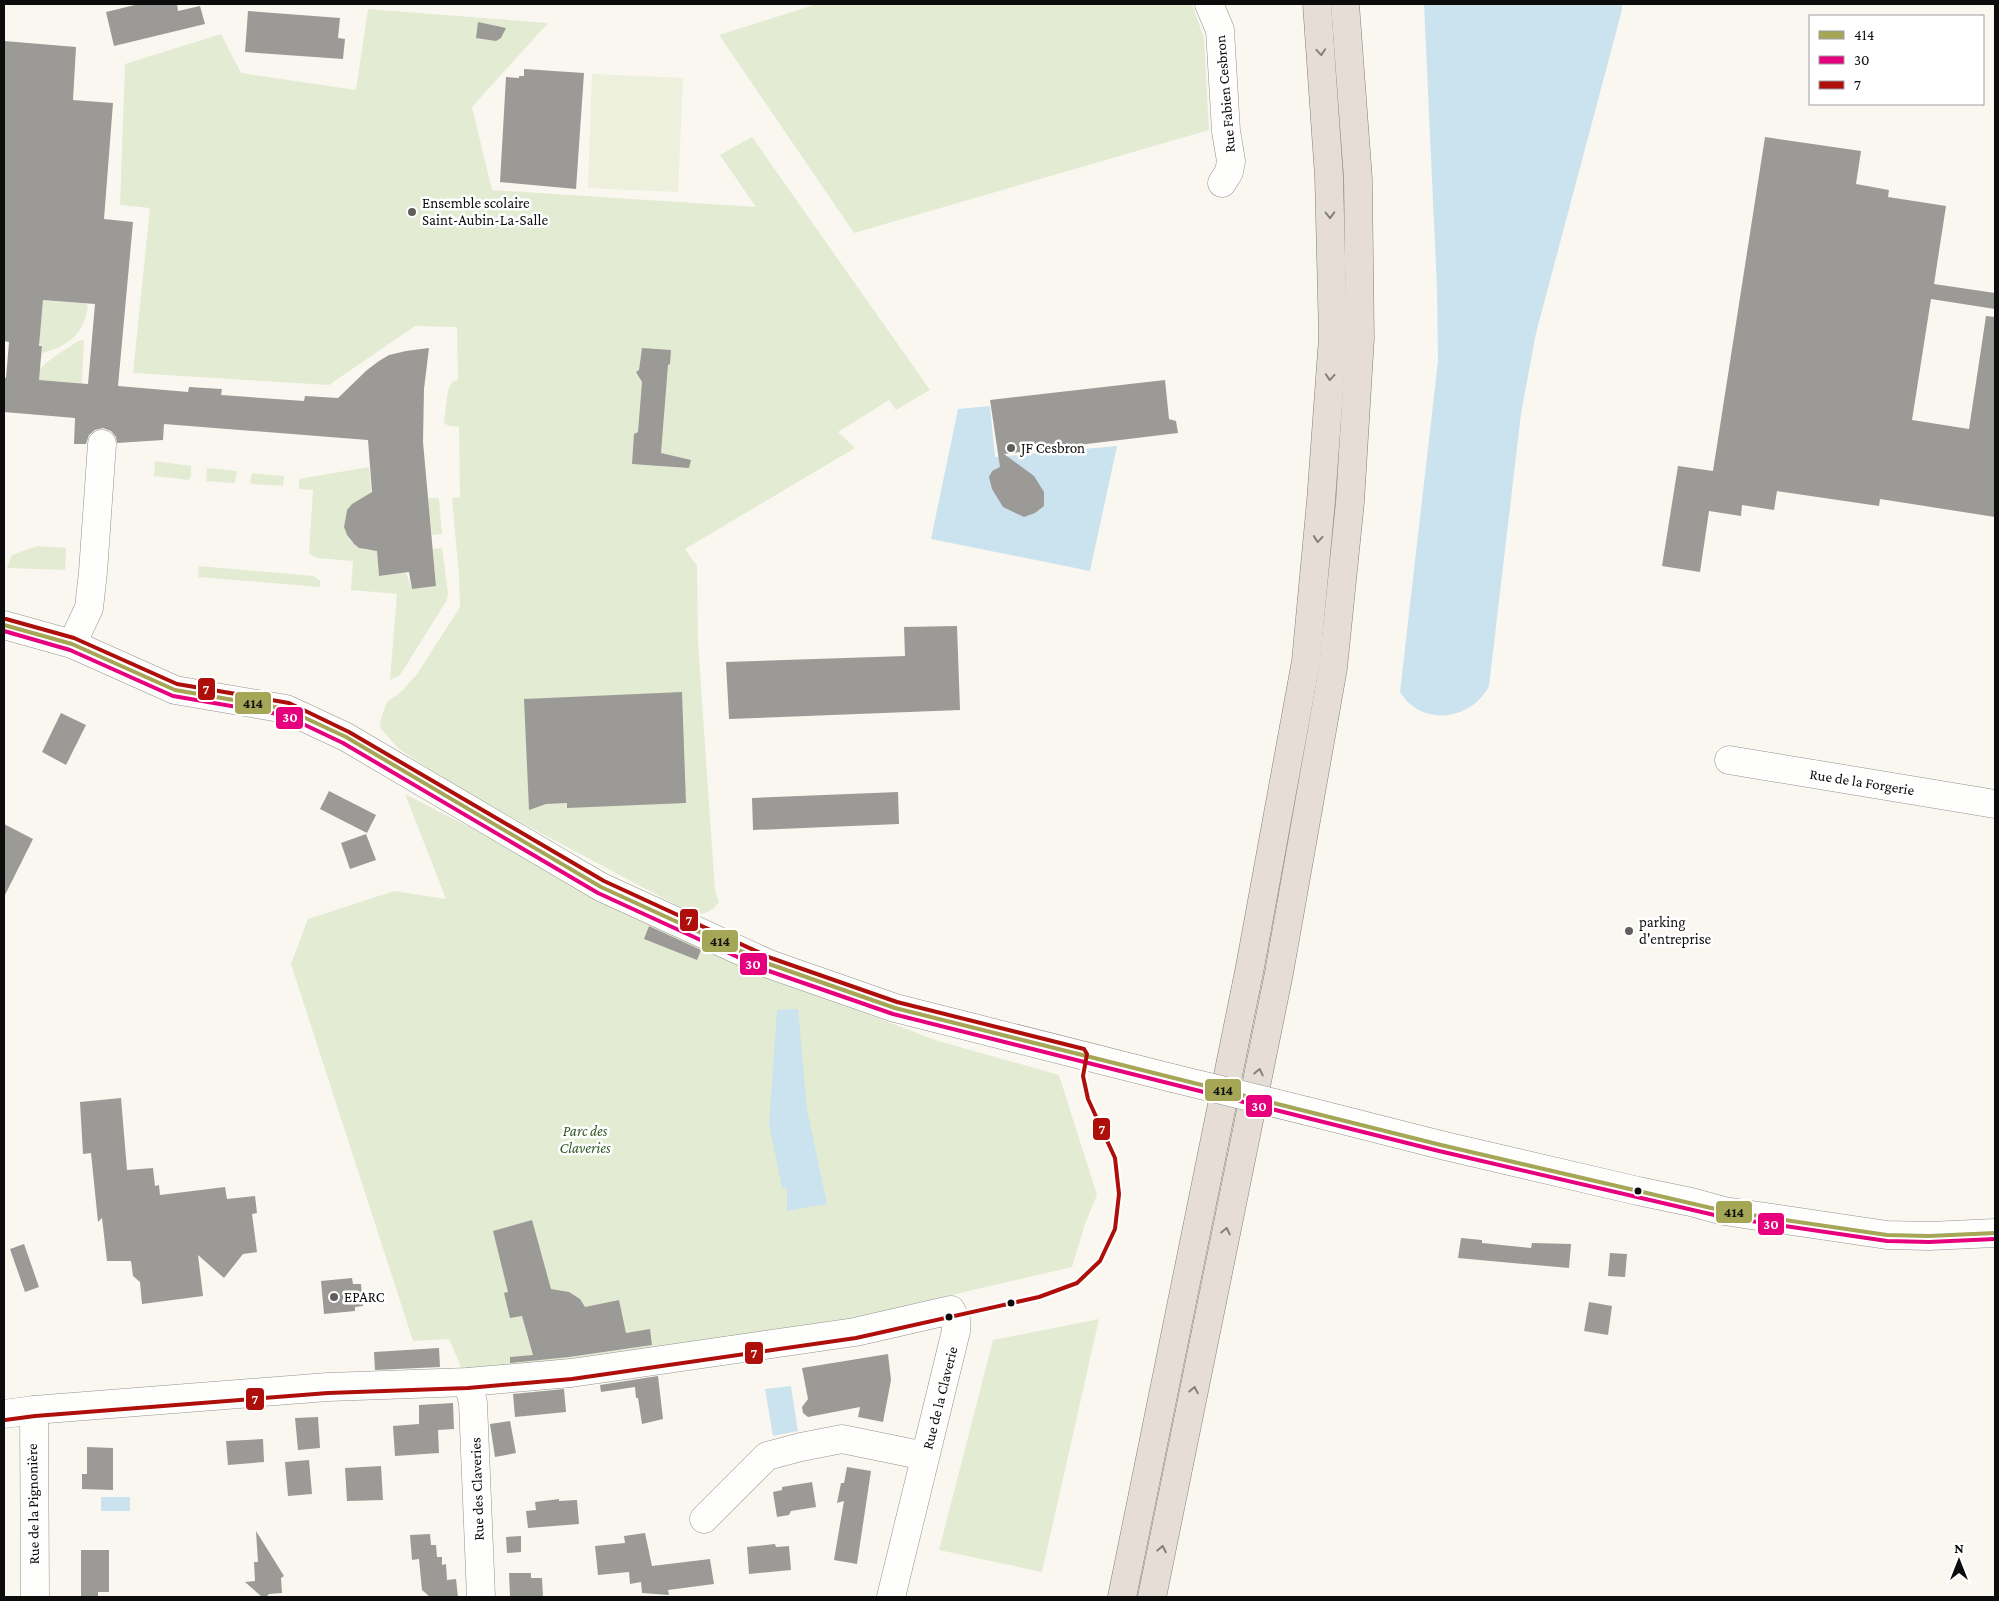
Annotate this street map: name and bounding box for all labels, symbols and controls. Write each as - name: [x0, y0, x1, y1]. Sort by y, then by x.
- legend: [1809, 15, 1984, 105]
- text: 414: [1854, 27, 1874, 43]
- street label: Rue Fabien Cesbron: [1212, 35, 1238, 153]
- one-way arrow: [1315, 49, 1326, 57]
- text: 30: [1854, 52, 1870, 68]
- text: 7: [1854, 77, 1861, 93]
- place label: Ensemble scolaire Saint-Aubin-La-Salle: [422, 195, 548, 228]
- marker: Ensemble scolaire Saint-Aubin-La-Salle: [406, 206, 418, 218]
- one-way arrow: [1325, 211, 1335, 219]
- one-way arrow: [1324, 373, 1335, 381]
- place label: JF Cesbron: [1019, 440, 1085, 457]
- marker: JF Cesbron: [1005, 442, 1017, 454]
- one-way arrow: [1313, 535, 1324, 543]
- line badge: 7: [197, 677, 216, 701]
- text: 7: [203, 681, 210, 697]
- line badge: 414: [234, 691, 272, 715]
- text: 414: [243, 695, 264, 711]
- line badge: 30: [275, 706, 304, 730]
- text: 30: [282, 709, 298, 725]
- street label: Rue de la Forgerie: [1808, 766, 1916, 799]
- line badge: 7: [679, 908, 699, 932]
- text: 7: [686, 912, 693, 928]
- place label: parking d'entreprise: [1639, 914, 1712, 948]
- marker: parking d'entreprise: [1623, 925, 1635, 937]
- line badge: 414: [701, 929, 739, 953]
- text: 414: [710, 933, 731, 949]
- line badge: 30: [739, 952, 768, 976]
- text: 30: [745, 956, 761, 972]
- one-way arrow: [1253, 1067, 1263, 1076]
- line badge: 414: [1204, 1078, 1242, 1102]
- text: 414: [1213, 1082, 1234, 1098]
- line badge: 30: [1245, 1094, 1273, 1118]
- text: 30: [1251, 1098, 1267, 1114]
- line badge: 7: [1092, 1117, 1111, 1141]
- text: 7: [1099, 1121, 1106, 1137]
- park label: Parc des Claveries: [559, 1123, 611, 1156]
- unlabelled marker: [1633, 1186, 1643, 1196]
- line badge: 414: [1715, 1200, 1753, 1224]
- text: 414: [1724, 1204, 1745, 1220]
- line badge: 30: [1757, 1212, 1785, 1236]
- text: 30: [1763, 1216, 1779, 1232]
- one-way arrow: [1220, 1226, 1231, 1235]
- place label: EPARC: [344, 1289, 385, 1305]
- marker: EPARC: [328, 1291, 340, 1303]
- unlabelled marker: [1006, 1298, 1016, 1308]
- unlabelled marker: [944, 1312, 954, 1322]
- line badge: 7: [744, 1341, 764, 1365]
- text: 7: [751, 1345, 758, 1361]
- street label: Rue de la Claverie: [919, 1345, 961, 1451]
- one-way arrow: [1188, 1386, 1199, 1395]
- line badge: 7: [245, 1387, 265, 1411]
- text: 7: [252, 1391, 259, 1407]
- street label: Rue des Claveries: [467, 1437, 487, 1541]
- street label: Rue de la Pignonière: [24, 1443, 43, 1565]
- north arrow: [1934, 1536, 1984, 1586]
- text: N: [1954, 1540, 1964, 1556]
- one-way arrow: [1156, 1545, 1167, 1554]

